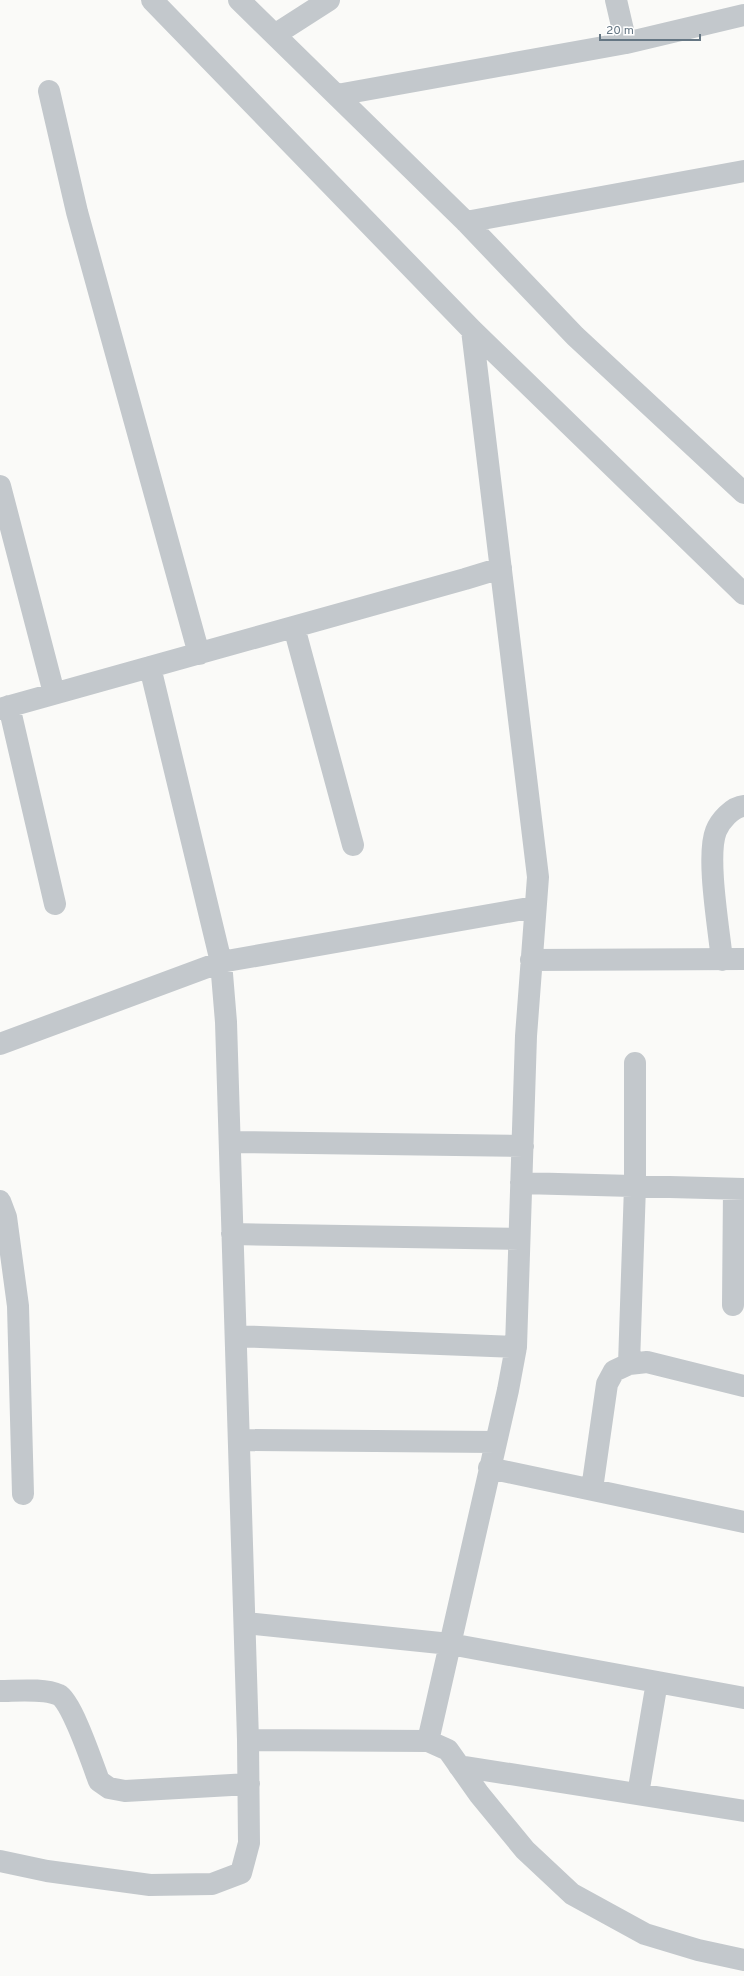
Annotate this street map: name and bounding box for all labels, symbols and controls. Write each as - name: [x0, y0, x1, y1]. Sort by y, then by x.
- scale bar: [600, 16, 700, 42]
- text: 20 m: [606, 23, 634, 39]

